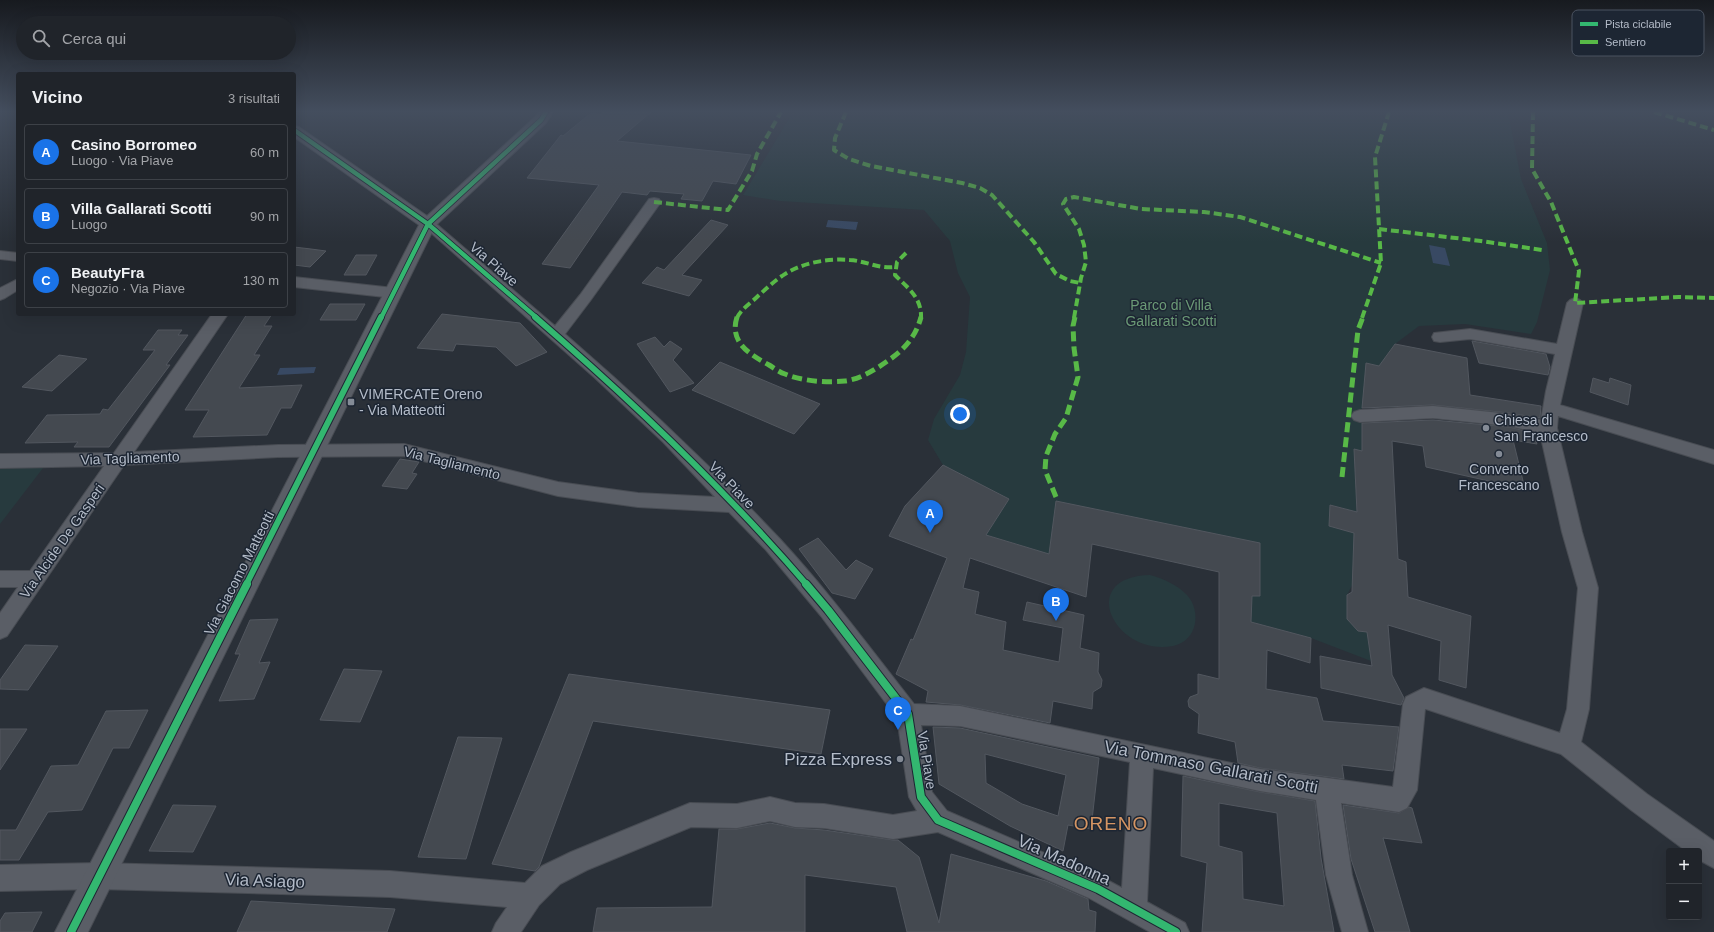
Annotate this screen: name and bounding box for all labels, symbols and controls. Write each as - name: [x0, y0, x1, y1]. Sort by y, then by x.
- legend: [1572, 10, 1704, 56]
- search box: [16, 16, 296, 60]
- text: Pista ciclabile: [1605, 18, 1672, 30]
- icon: search: [30, 27, 52, 49]
- text: Cerca qui: [62, 30, 126, 47]
- text: Sentiero: [1605, 36, 1646, 48]
- text: Vicino: [32, 88, 83, 107]
- text: 3 risultati: [228, 91, 280, 106]
- text: Casino Borromeo: [71, 136, 197, 153]
- text: A: [41, 145, 51, 160]
- text: 60 m: [250, 145, 279, 160]
- text: Luogo · Via Piave: [71, 153, 173, 168]
- text: Villa Gallarati Scotti: [71, 200, 212, 217]
- text: B: [41, 209, 51, 224]
- text: 90 m: [250, 209, 279, 224]
- text: Luogo: [71, 217, 107, 232]
- street label: Via Piave: [467, 239, 522, 289]
- text: BeautyFra: [71, 264, 144, 281]
- text: C: [41, 273, 51, 288]
- text: 130 m: [243, 273, 279, 288]
- text: Negozio · Via Piave: [71, 281, 185, 296]
- park label: Parco di Villa Gallarati Scotti: [1125, 297, 1217, 329]
- place label: VIMERCATE Oreno - Via Matteotti: [359, 386, 483, 418]
- marker: VIMERCATE Oreno - Via Matteotti: [346, 397, 356, 407]
- your location: [950, 404, 970, 424]
- place label: Chiesa di San Francesco: [1494, 412, 1588, 444]
- marker: Chiesa di San Francesco: [1481, 423, 1491, 433]
- street label: Via Tagliamento: [402, 443, 502, 483]
- street label: Via Tagliamento: [80, 448, 180, 468]
- marker: Convento Francescano: [1494, 449, 1504, 459]
- street label: Via Piave: [706, 458, 758, 512]
- place label: Convento Francescano: [1459, 461, 1540, 493]
- street label: Via Alcide De Gasperi: [16, 481, 108, 601]
- pin: A: [917, 500, 943, 533]
- street label: Via Giacomo Matteotti: [201, 508, 277, 638]
- pin: B: [1043, 588, 1069, 621]
- pin: C: [885, 697, 911, 730]
- street label: Via Piave: [914, 730, 940, 791]
- street label: Via Tommaso Gallarati Scotti: [1102, 737, 1320, 797]
- place label: Pizza Express: [784, 750, 892, 769]
- marker: Pizza Express: [895, 754, 905, 764]
- district label: ORENO: [1074, 813, 1148, 834]
- street label: Via Madonna: [1015, 831, 1114, 889]
- map controls: [1666, 848, 1702, 920]
- button: +: [1666, 848, 1702, 884]
- street label: Via Asiago: [225, 870, 305, 892]
- button: −: [1666, 884, 1702, 920]

